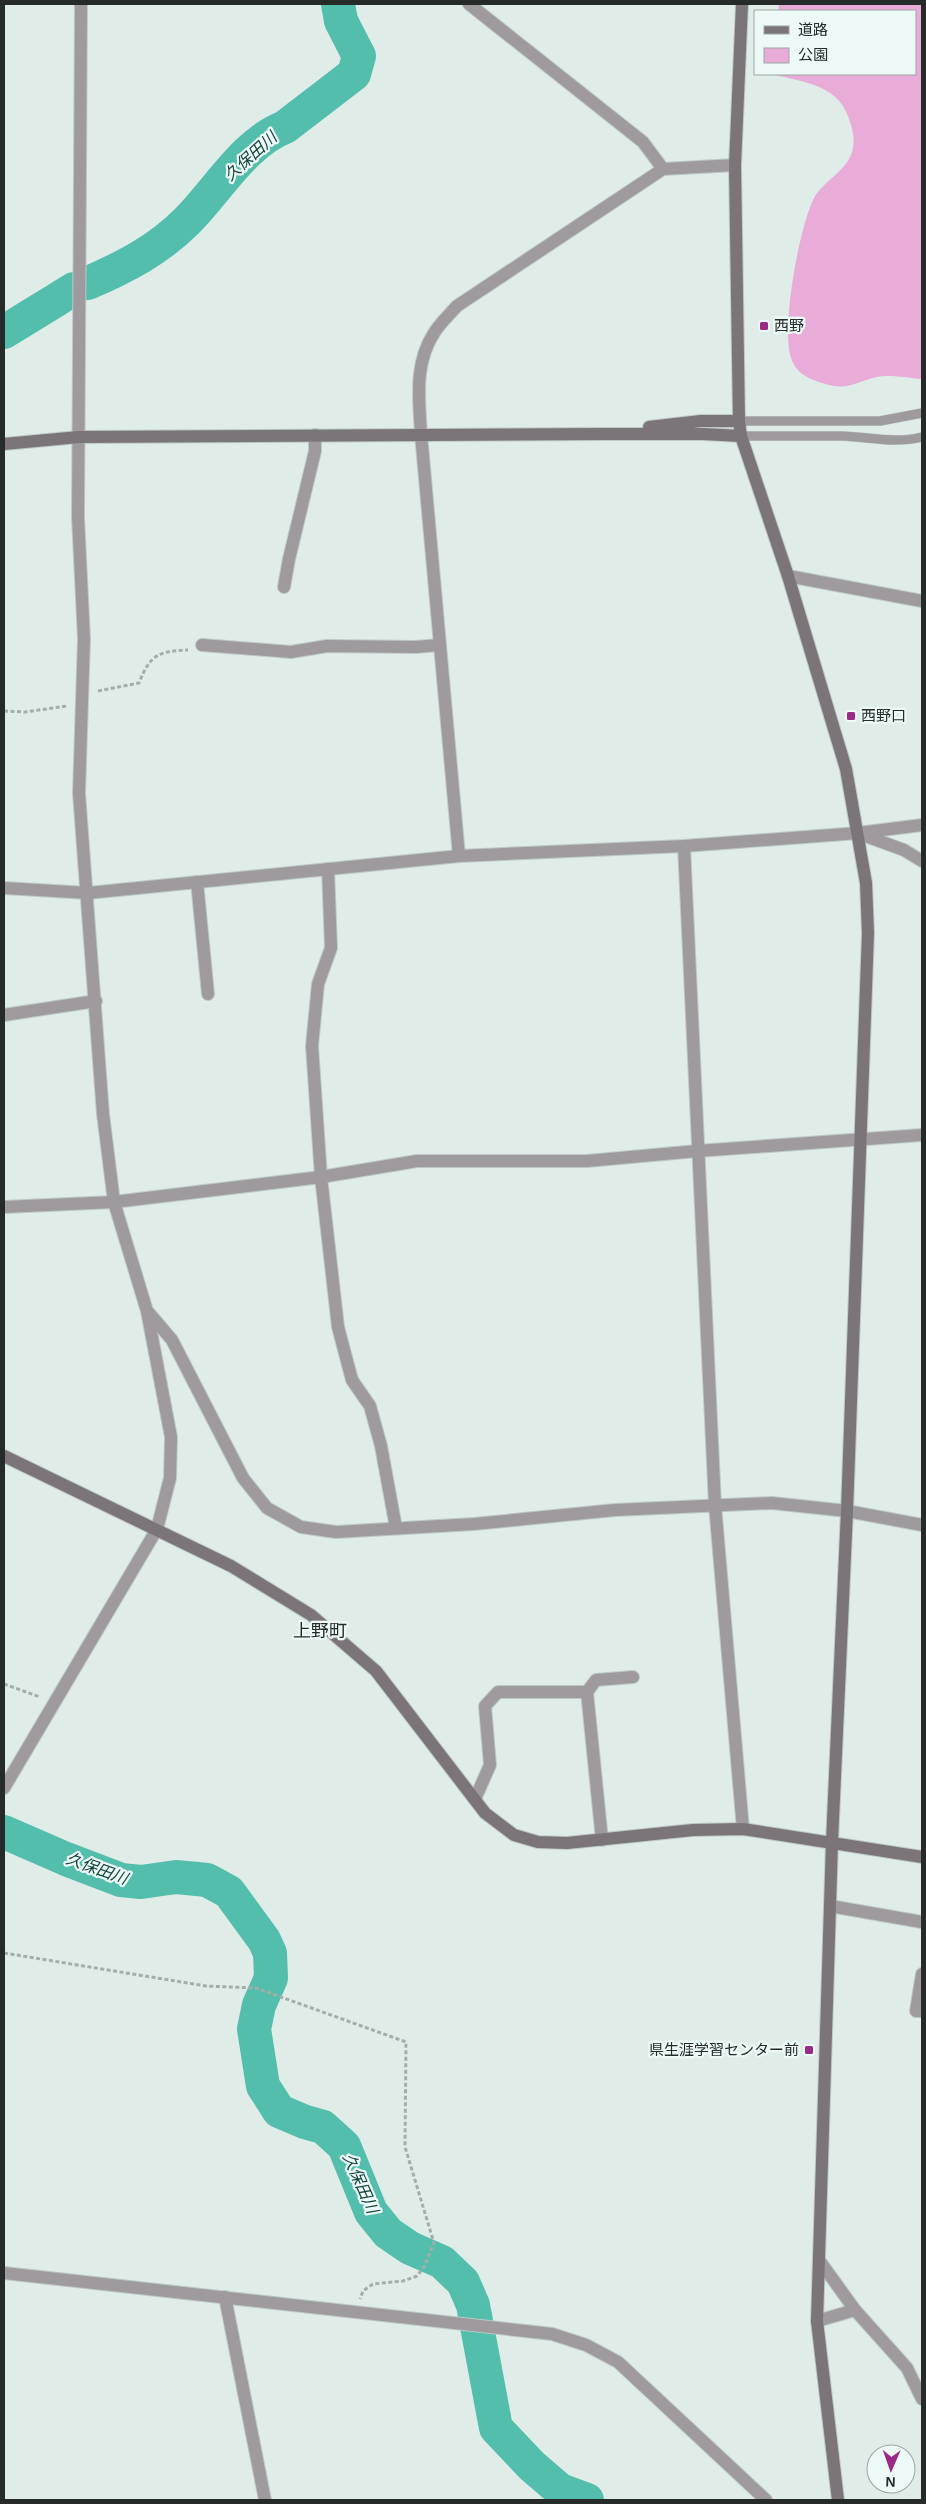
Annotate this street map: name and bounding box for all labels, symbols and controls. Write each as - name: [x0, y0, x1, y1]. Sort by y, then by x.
- legend: [754, 10, 916, 75]
- text: 道路: [798, 21, 828, 38]
- text: 公園: [798, 46, 828, 63]
- water label: 久保田川: [221, 127, 281, 184]
- place label: 西野: [774, 317, 804, 334]
- marker: 西野: [758, 320, 770, 332]
- place label: 西野口: [861, 707, 906, 724]
- marker: 西野口: [845, 710, 857, 722]
- district label: 上野町: [293, 1621, 347, 1641]
- water label: 久保田川: [64, 1850, 132, 1888]
- place label: 県生涯学習センター前: [649, 2041, 799, 2058]
- marker: 県生涯学習センター前: [803, 2044, 815, 2056]
- water label: 久保田川: [340, 2151, 382, 2218]
- north arrow: [866, 2444, 916, 2494]
- text: N: [885, 2474, 896, 2490]

